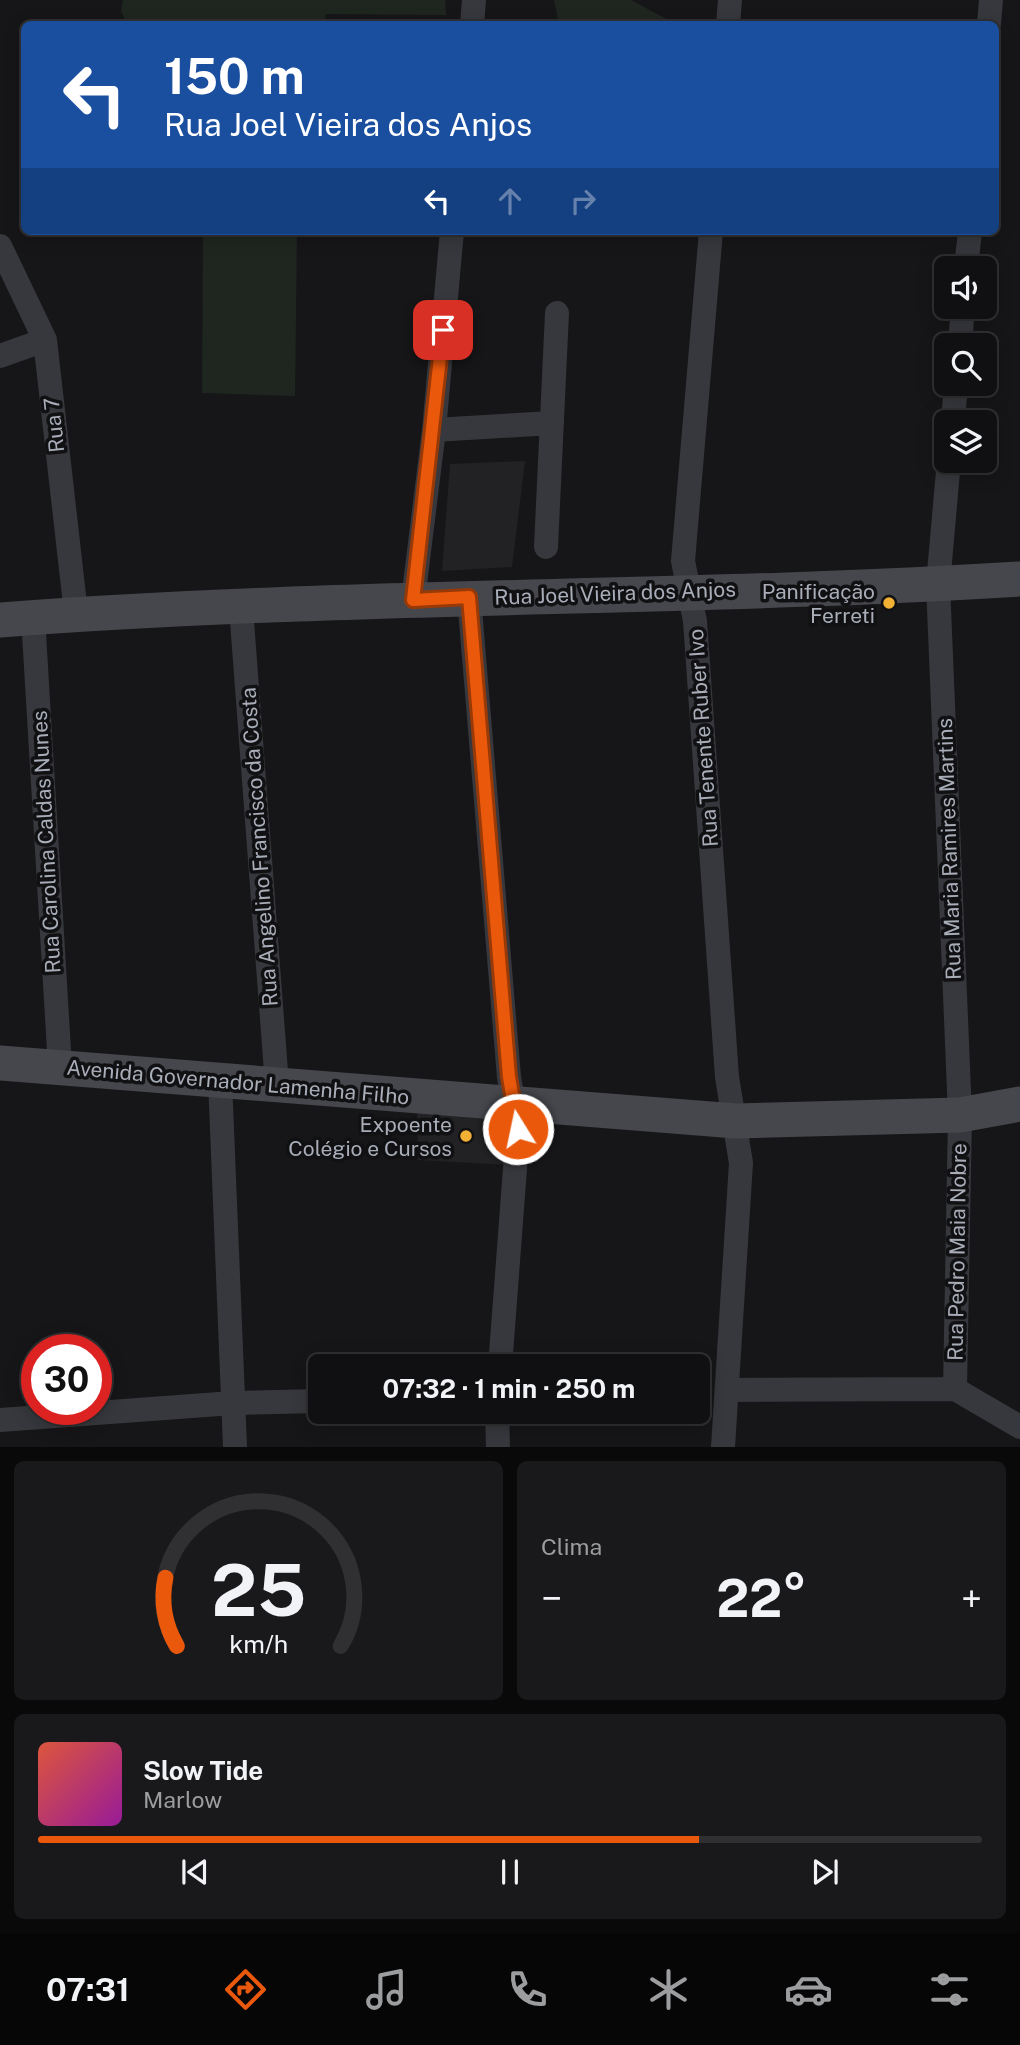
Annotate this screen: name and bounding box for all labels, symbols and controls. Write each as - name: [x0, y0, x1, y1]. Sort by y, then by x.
- text: 150 m: [164, 47, 305, 105]
- icon: left: [49, 49, 140, 140]
- text: Rua Joel Vieira dos Anjos: [164, 106, 532, 143]
- icon: left: [418, 182, 456, 220]
- icon: ahead: [491, 182, 529, 220]
- icon: right: [564, 182, 602, 220]
- map controls: [934, 256, 997, 473]
- button: sound: [934, 256, 997, 319]
- pin: [413, 300, 473, 360]
- icon: arrive: [424, 311, 462, 349]
- button: search: [934, 333, 997, 396]
- street label: Rua 7: [39, 396, 69, 454]
- button: layers: [934, 410, 997, 473]
- street label: Rua Joel Vieira dos Anjos: [494, 576, 736, 610]
- place label: Panificação Ferreti: [762, 579, 875, 628]
- marker: Panificação Ferreti: [881, 595, 897, 611]
- street label: Rua Tenente Ruber Ivo: [683, 628, 723, 848]
- street label: Rua Angelino Francisco da Costa: [235, 687, 283, 1007]
- street label: Rua Carolina Caldas Nunes: [27, 710, 65, 974]
- street label: Rua Maria Ramires Martins: [932, 718, 966, 980]
- street label: Avenida Governador Lamenha Filho: [66, 1055, 410, 1109]
- position arrow: [481, 1092, 555, 1166]
- place label: Expoente Colégio e Cursos: [288, 1112, 452, 1161]
- marker: Expoente Colégio e Cursos: [458, 1128, 474, 1144]
- street label: Rua Pedro Maia Nobre: [943, 1143, 971, 1361]
- speed limit sign: 30: [21, 1334, 112, 1425]
- text: 07:32 · 1 min · 250 m: [383, 1373, 635, 1404]
- text: Clima: [541, 1533, 602, 1560]
- text: 25: [211, 1548, 306, 1633]
- text: 22°: [716, 1568, 807, 1629]
- text: −: [541, 1576, 562, 1621]
- text: +: [961, 1576, 982, 1621]
- text: km/h: [229, 1629, 288, 1659]
- text: Slow Tide: [143, 1755, 263, 1786]
- text: Marlow: [143, 1786, 222, 1813]
- icon: previous: [176, 1853, 214, 1891]
- icon: pause: [491, 1853, 529, 1891]
- icon: next: [806, 1853, 844, 1891]
- icon: directions: [221, 1965, 270, 2014]
- icon: music: [362, 1965, 411, 2014]
- icon: phone: [503, 1965, 552, 2014]
- icon: climate: [644, 1965, 693, 2014]
- icon: car: [784, 1965, 833, 2014]
- icon: filters: [925, 1965, 974, 2014]
- text: 07:31: [46, 1971, 130, 2008]

